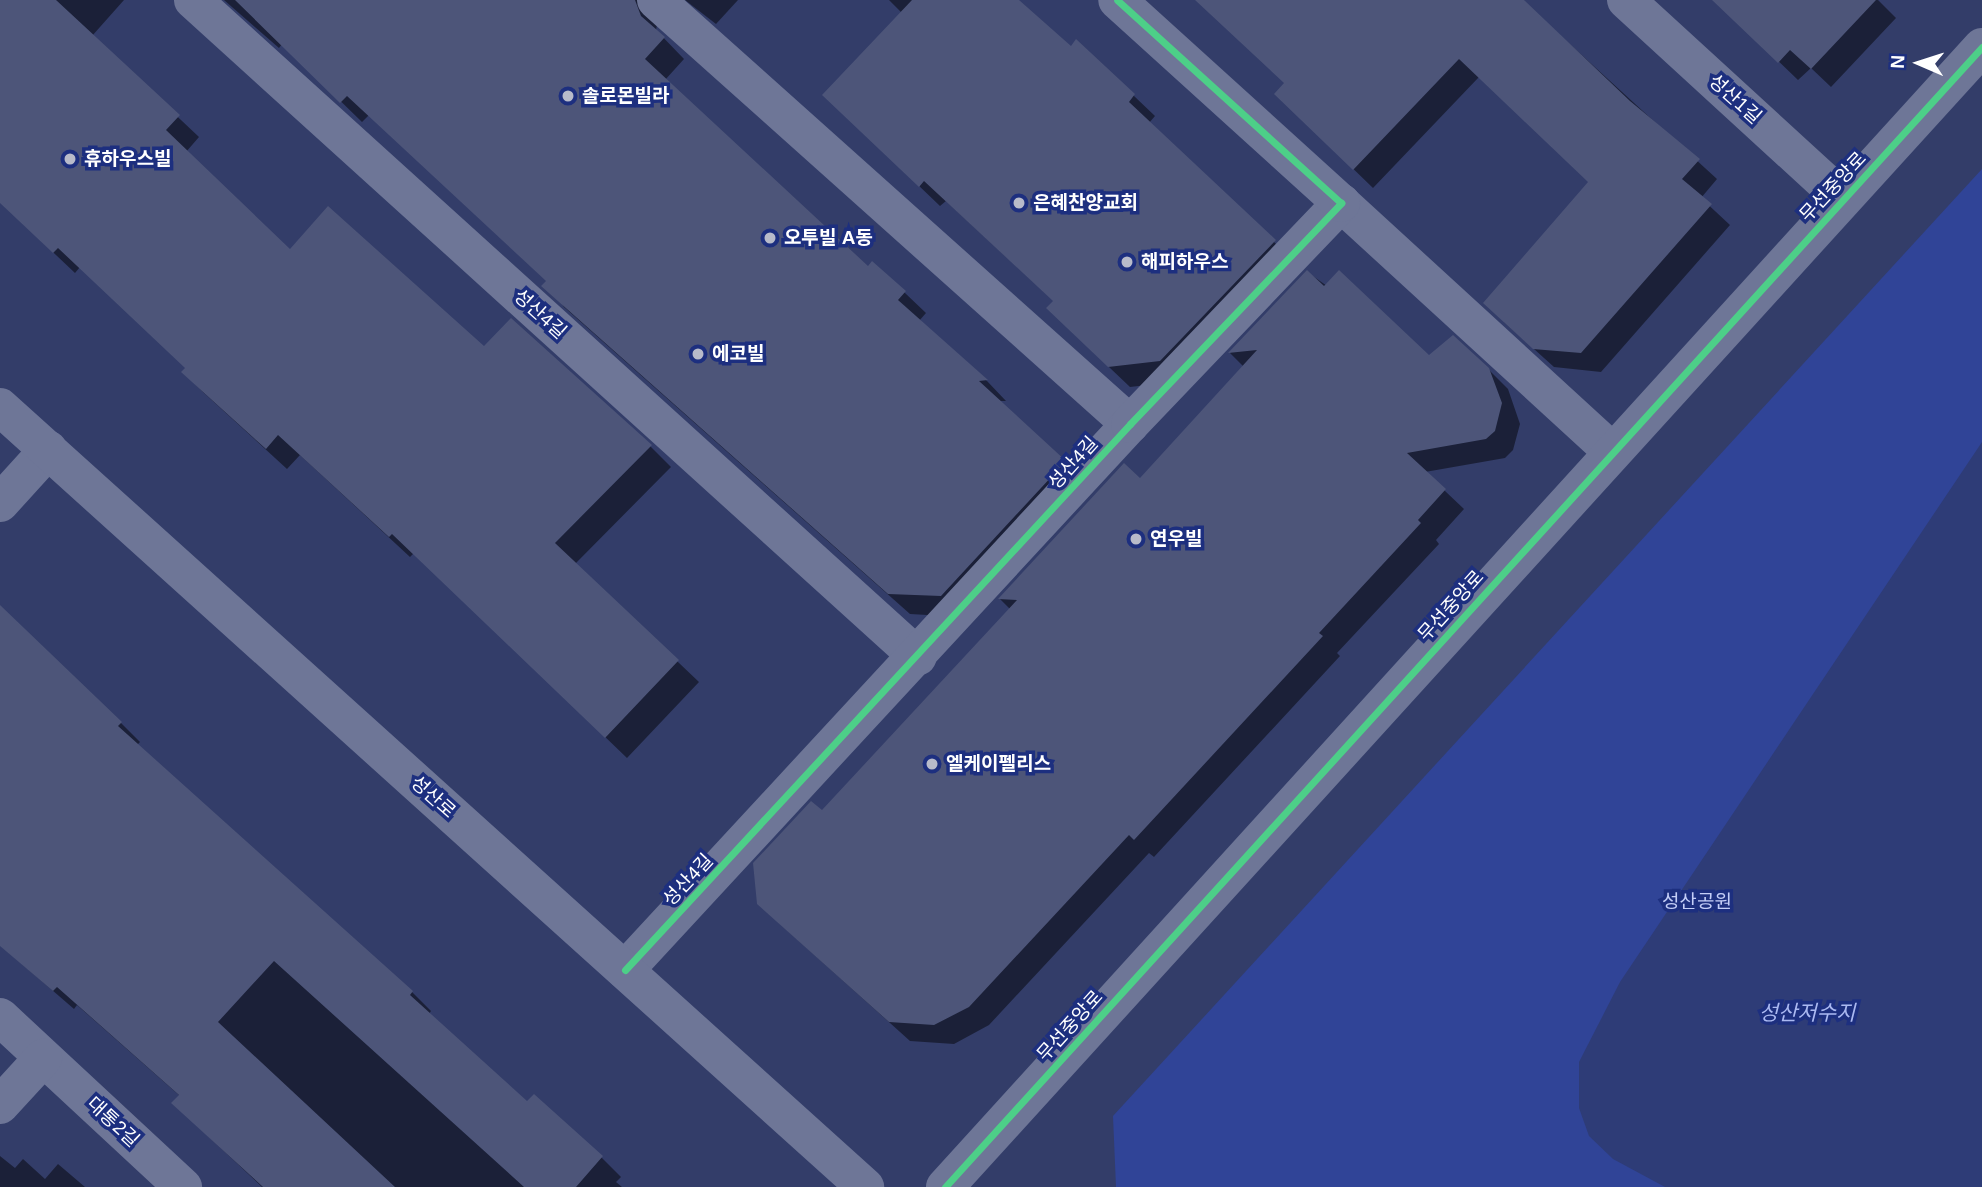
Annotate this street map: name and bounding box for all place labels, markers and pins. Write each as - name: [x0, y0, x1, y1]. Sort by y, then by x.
- place label: 솔로몬빌라: [582, 85, 669, 107]
- marker: 솔로몬빌라: [560, 88, 576, 104]
- place label: 휴하우스빌: [84, 148, 171, 170]
- marker: 휴하우스빌: [62, 151, 78, 167]
- place label: 은혜찬양교회: [1033, 192, 1138, 214]
- marker: 은혜찬양교회: [1011, 195, 1027, 211]
- place label: 오투빌 A동: [784, 227, 873, 249]
- marker: 오투빌 A동: [762, 230, 778, 246]
- place label: 해피하우스: [1141, 251, 1228, 273]
- marker: 해피하우스: [1119, 254, 1135, 270]
- place label: 에코빌: [712, 343, 764, 365]
- marker: 에코빌: [690, 346, 706, 362]
- place label: 연우빌: [1150, 528, 1202, 550]
- marker: 연우빌: [1128, 531, 1144, 547]
- place label: 엘케이펠리스: [946, 753, 1051, 775]
- marker: 엘케이펠리스: [924, 756, 940, 772]

